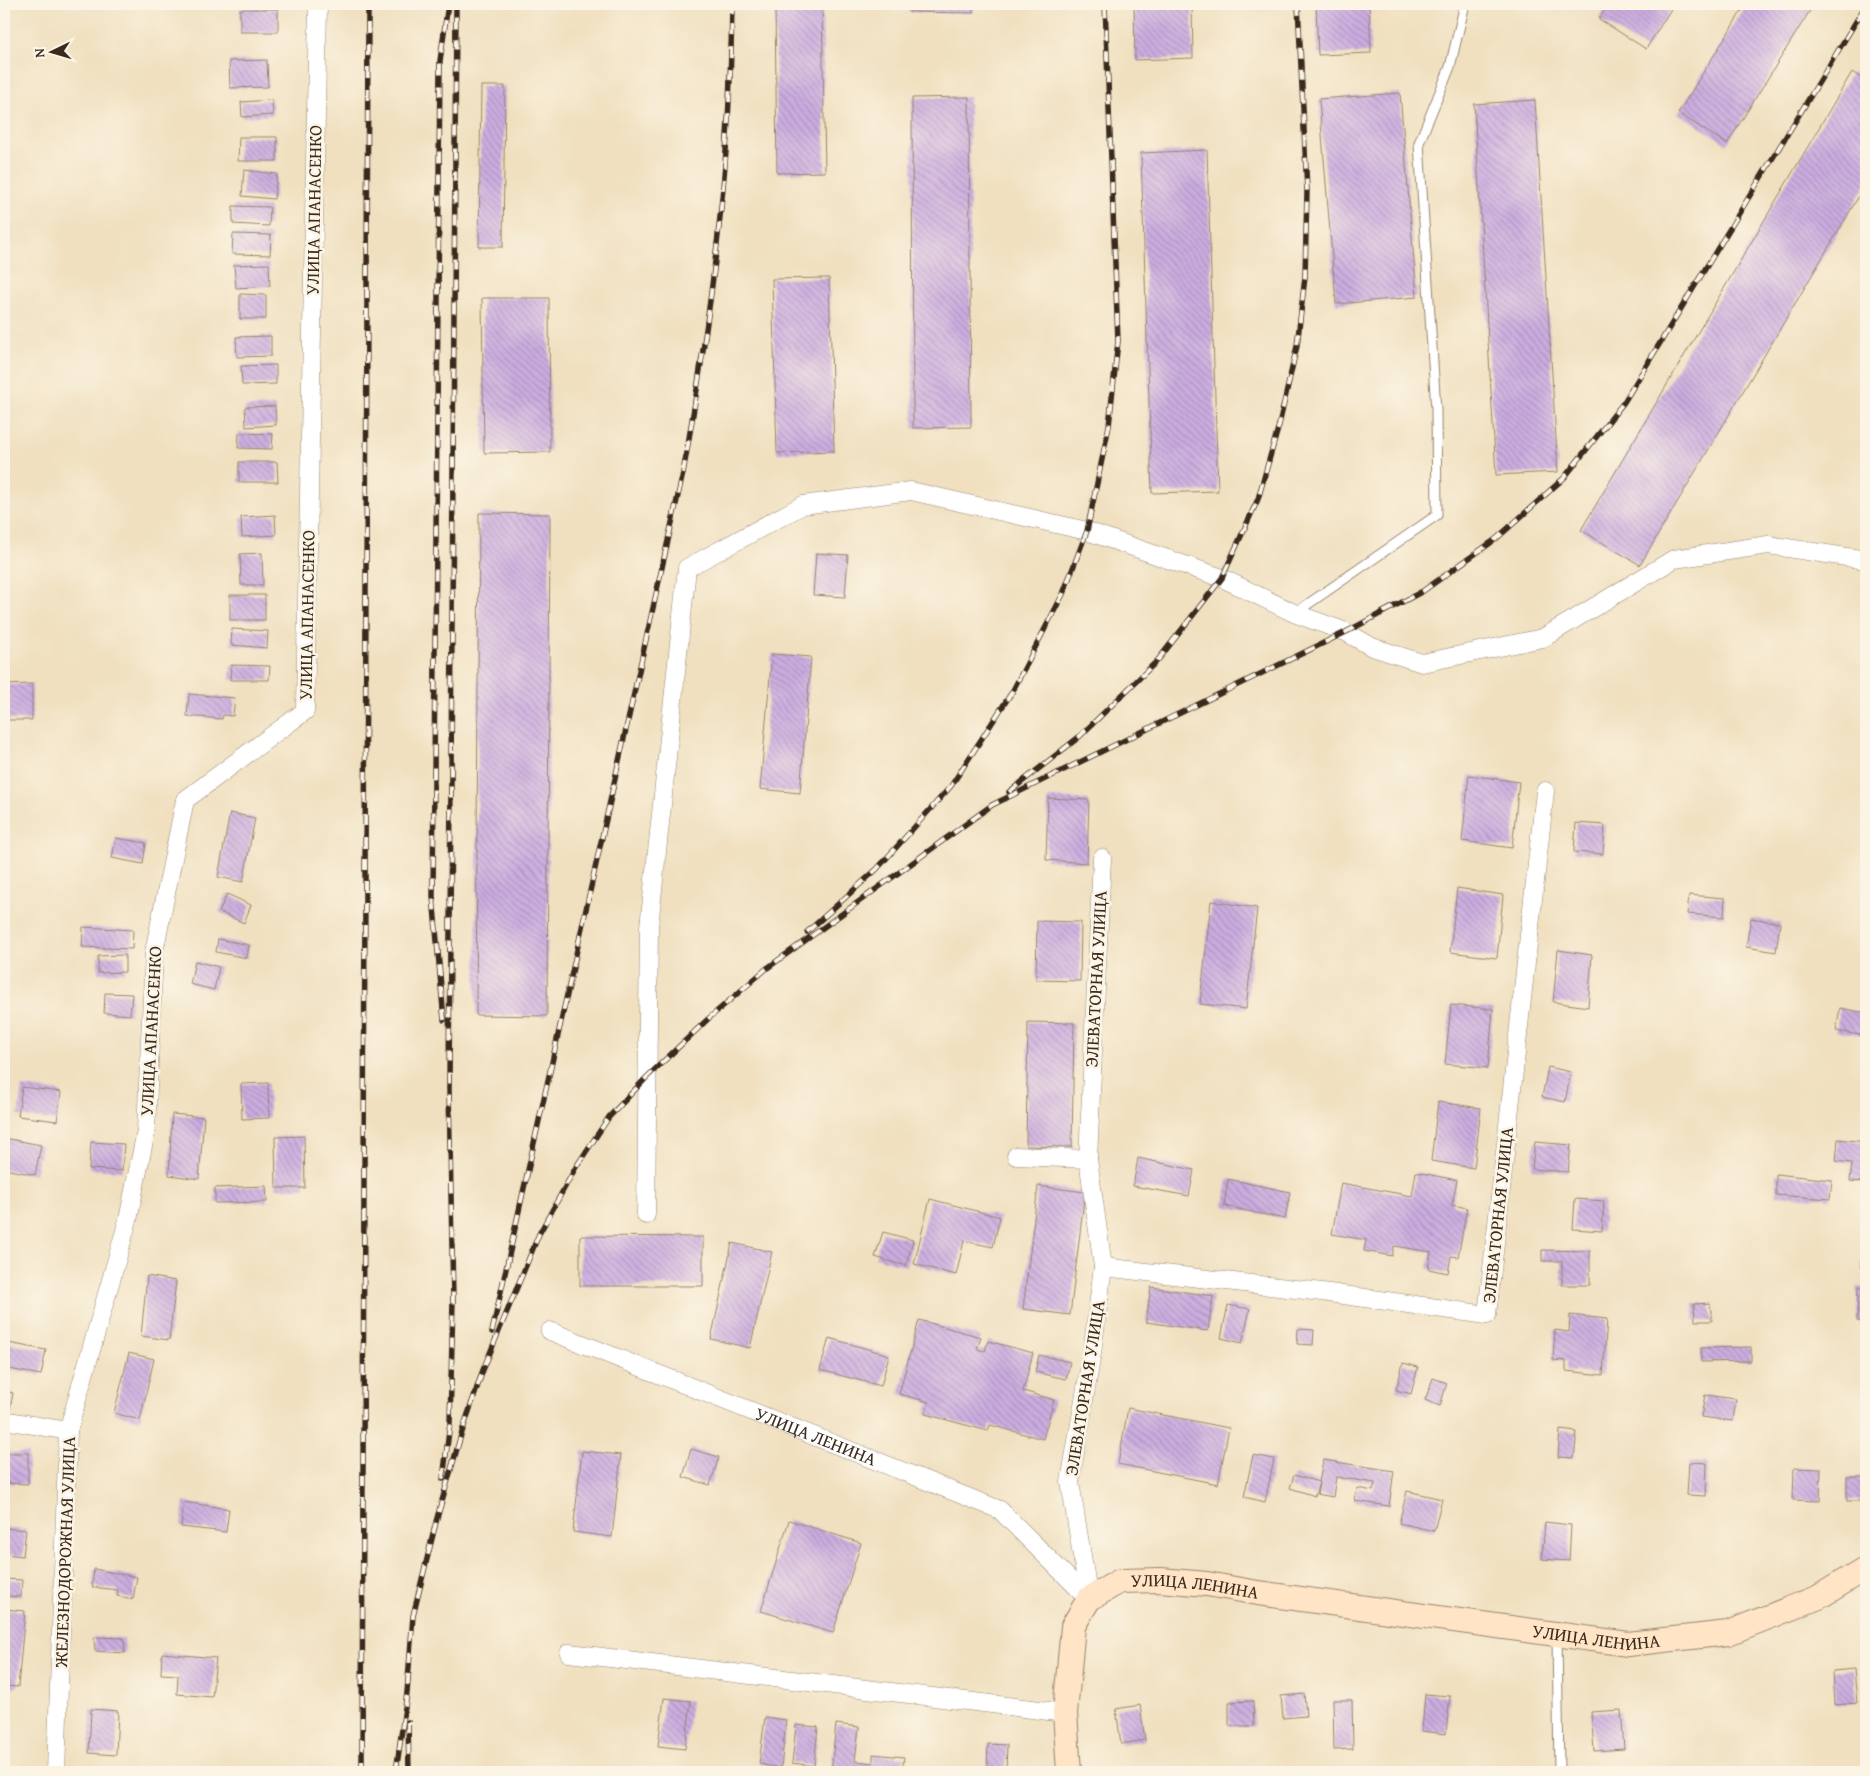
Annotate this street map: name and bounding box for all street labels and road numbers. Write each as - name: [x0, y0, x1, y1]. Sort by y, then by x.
- street label: УЛИЦА АПАНАСЕНКО: [299, 125, 328, 295]
- street label: УЛИЦА АПАНАСЕНКО: [292, 530, 321, 700]
- street label: ЭЛЕВАТОРНАЯ УЛИЦА: [1077, 890, 1114, 1068]
- street label: УЛИЦА АПАНАСЕНКО: [133, 945, 168, 1117]
- street label: ЭЛЕВАТОРНАЯ УЛИЦА: [1475, 1125, 1520, 1304]
- street label: ЭЛЕВАТОРНАЯ УЛИЦА: [1057, 1298, 1112, 1477]
- street label: УЛИЦА ЛЕНИНА: [751, 1400, 881, 1473]
- street label: ЖЕЛЕЗНОДОРОЖНАЯ УЛИЦА: [47, 1436, 82, 1669]
- street label: УЛИЦА ЛЕНИНА: [1131, 1566, 1261, 1606]
- street label: УЛИЦА ЛЕНИНА: [1531, 1617, 1661, 1657]

